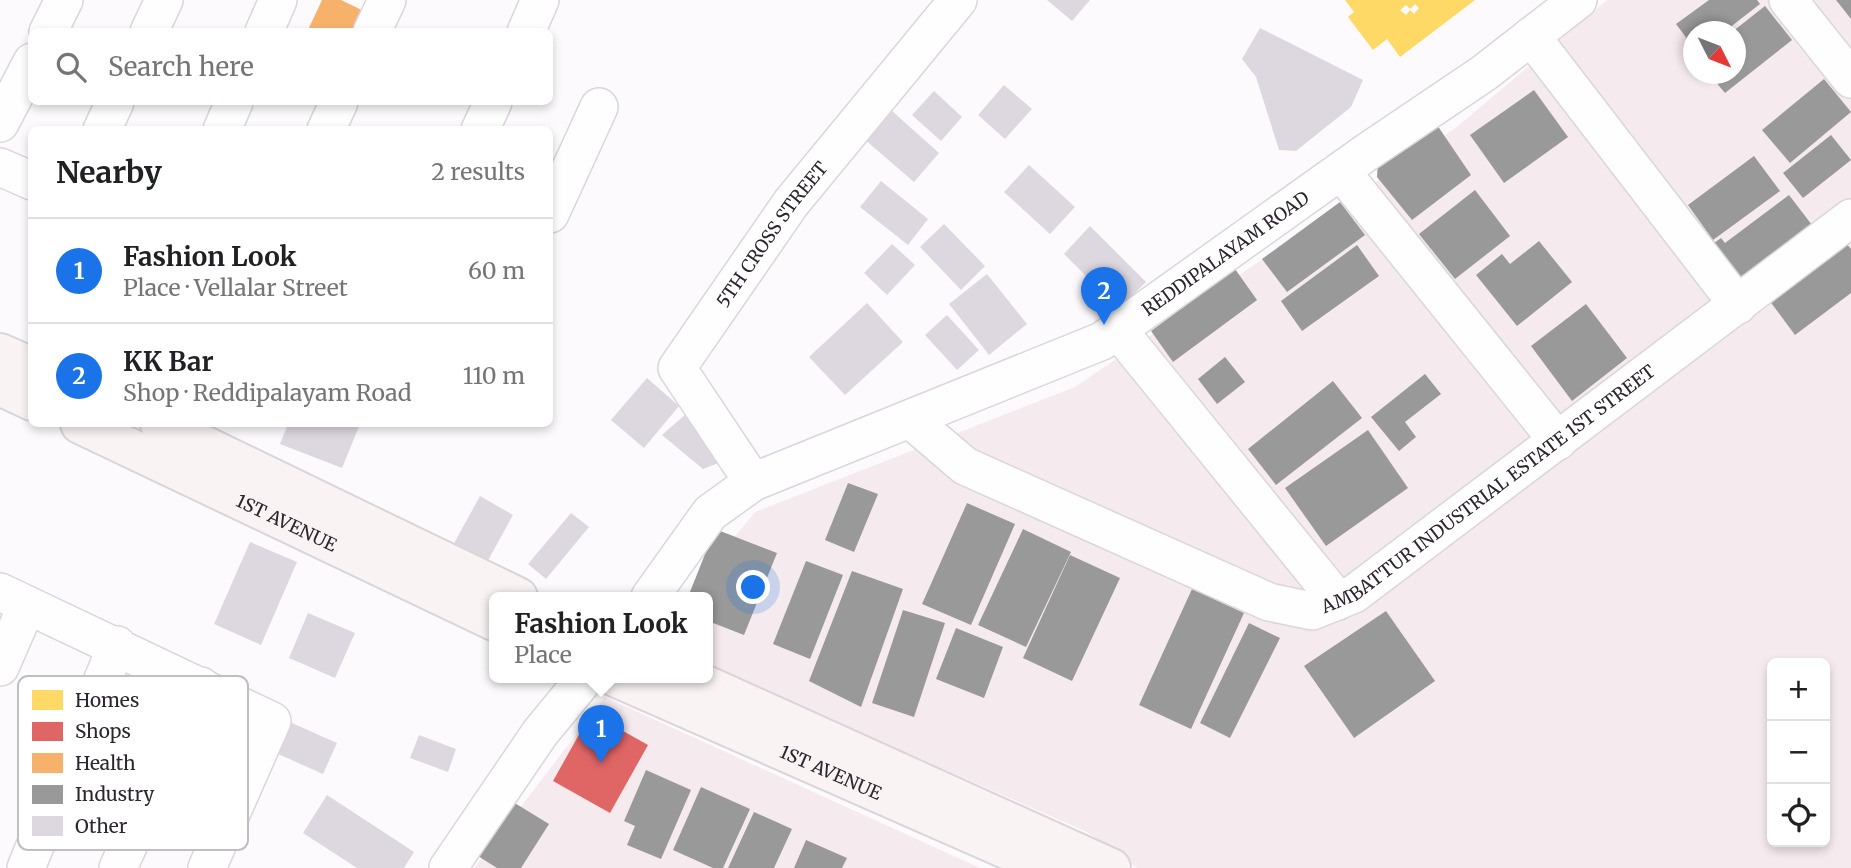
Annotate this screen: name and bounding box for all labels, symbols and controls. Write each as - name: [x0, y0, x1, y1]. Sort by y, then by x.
- north arrow: [1683, 21, 1746, 84]
- search box: [28, 28, 553, 105]
- icon: search: [52, 48, 90, 86]
- text: Search here: [108, 50, 254, 83]
- text: Nearby: [56, 153, 162, 191]
- street label: 5TH CROSS STREET: [711, 156, 832, 311]
- text: 2 results: [431, 157, 525, 186]
- street label: REDDIPALAYAM ROAD: [1137, 186, 1313, 321]
- text: Fashion Look: [123, 240, 296, 273]
- text: 1: [74, 256, 84, 285]
- text: 60 m: [468, 256, 525, 285]
- pin: 2: [1081, 267, 1127, 325]
- text: Place · Vellalar Street: [123, 273, 348, 302]
- text: KK Bar: [123, 345, 214, 378]
- street label: AMBATTUR INDUSTRIAL ESTATE 1ST STREET: [1317, 359, 1660, 618]
- text: 2: [72, 361, 86, 390]
- text: 110 m: [463, 361, 525, 390]
- text: Shop · Reddipalayam Road: [123, 378, 412, 407]
- street label: 1ST AVENUE: [233, 489, 341, 556]
- your location: [736, 570, 770, 604]
- popup: [489, 592, 713, 683]
- text: Fashion Look: [514, 607, 688, 640]
- text: Place: [514, 640, 572, 669]
- map controls: [1767, 658, 1830, 847]
- button: +: [1767, 658, 1830, 721]
- legend: [18, 676, 248, 850]
- text: Homes: [75, 688, 139, 712]
- pin: 1: [578, 705, 624, 763]
- text: Shops: [75, 719, 131, 743]
- button: −: [1767, 721, 1830, 784]
- street label: 1ST AVENUE: [777, 740, 886, 805]
- text: Health: [75, 751, 136, 775]
- text: Industry: [75, 782, 154, 806]
- button: locate: [1767, 784, 1830, 847]
- text: Other: [75, 814, 128, 838]

